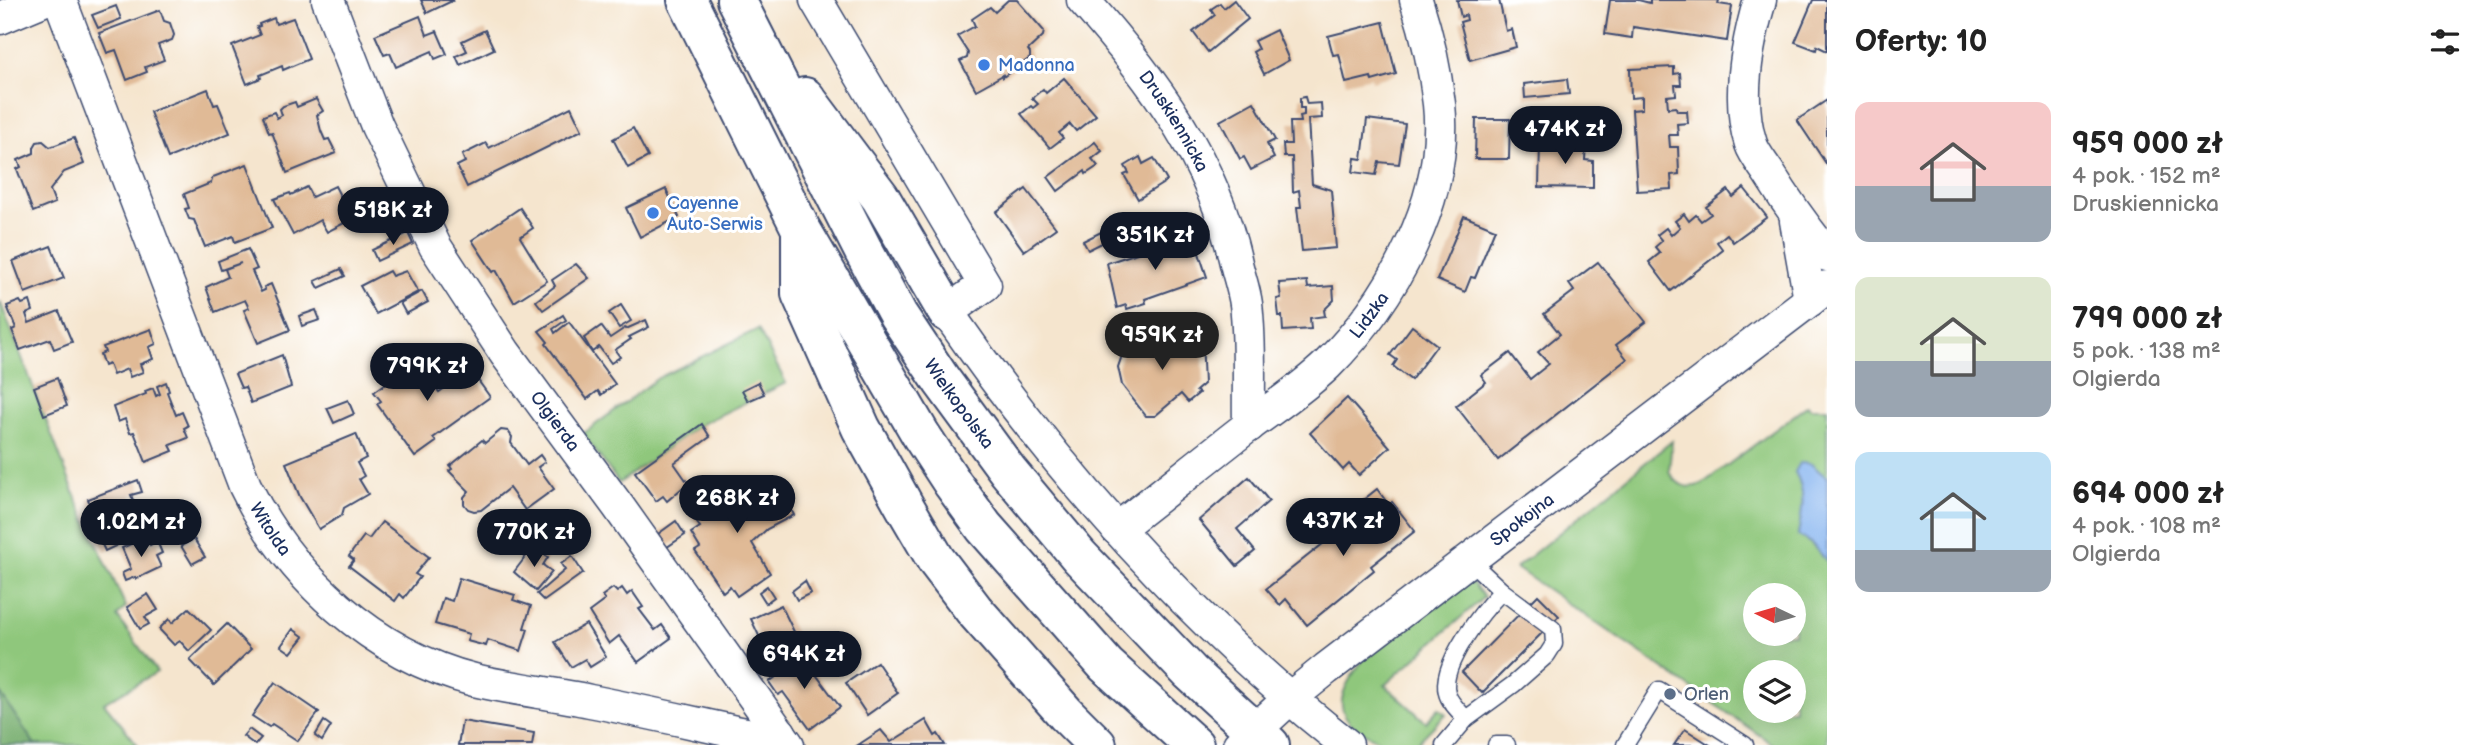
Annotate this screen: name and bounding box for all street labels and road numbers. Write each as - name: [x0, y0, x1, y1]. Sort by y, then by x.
- street label: Druskiennicka: [1135, 67, 1213, 175]
- street label: Lidzka: [1345, 288, 1393, 343]
- street label: Wielkopolska: [920, 355, 999, 453]
- street label: Olgierda: [526, 387, 584, 455]
- street label: Spokojna: [1486, 489, 1558, 551]
- street label: Witolda: [245, 499, 295, 560]

